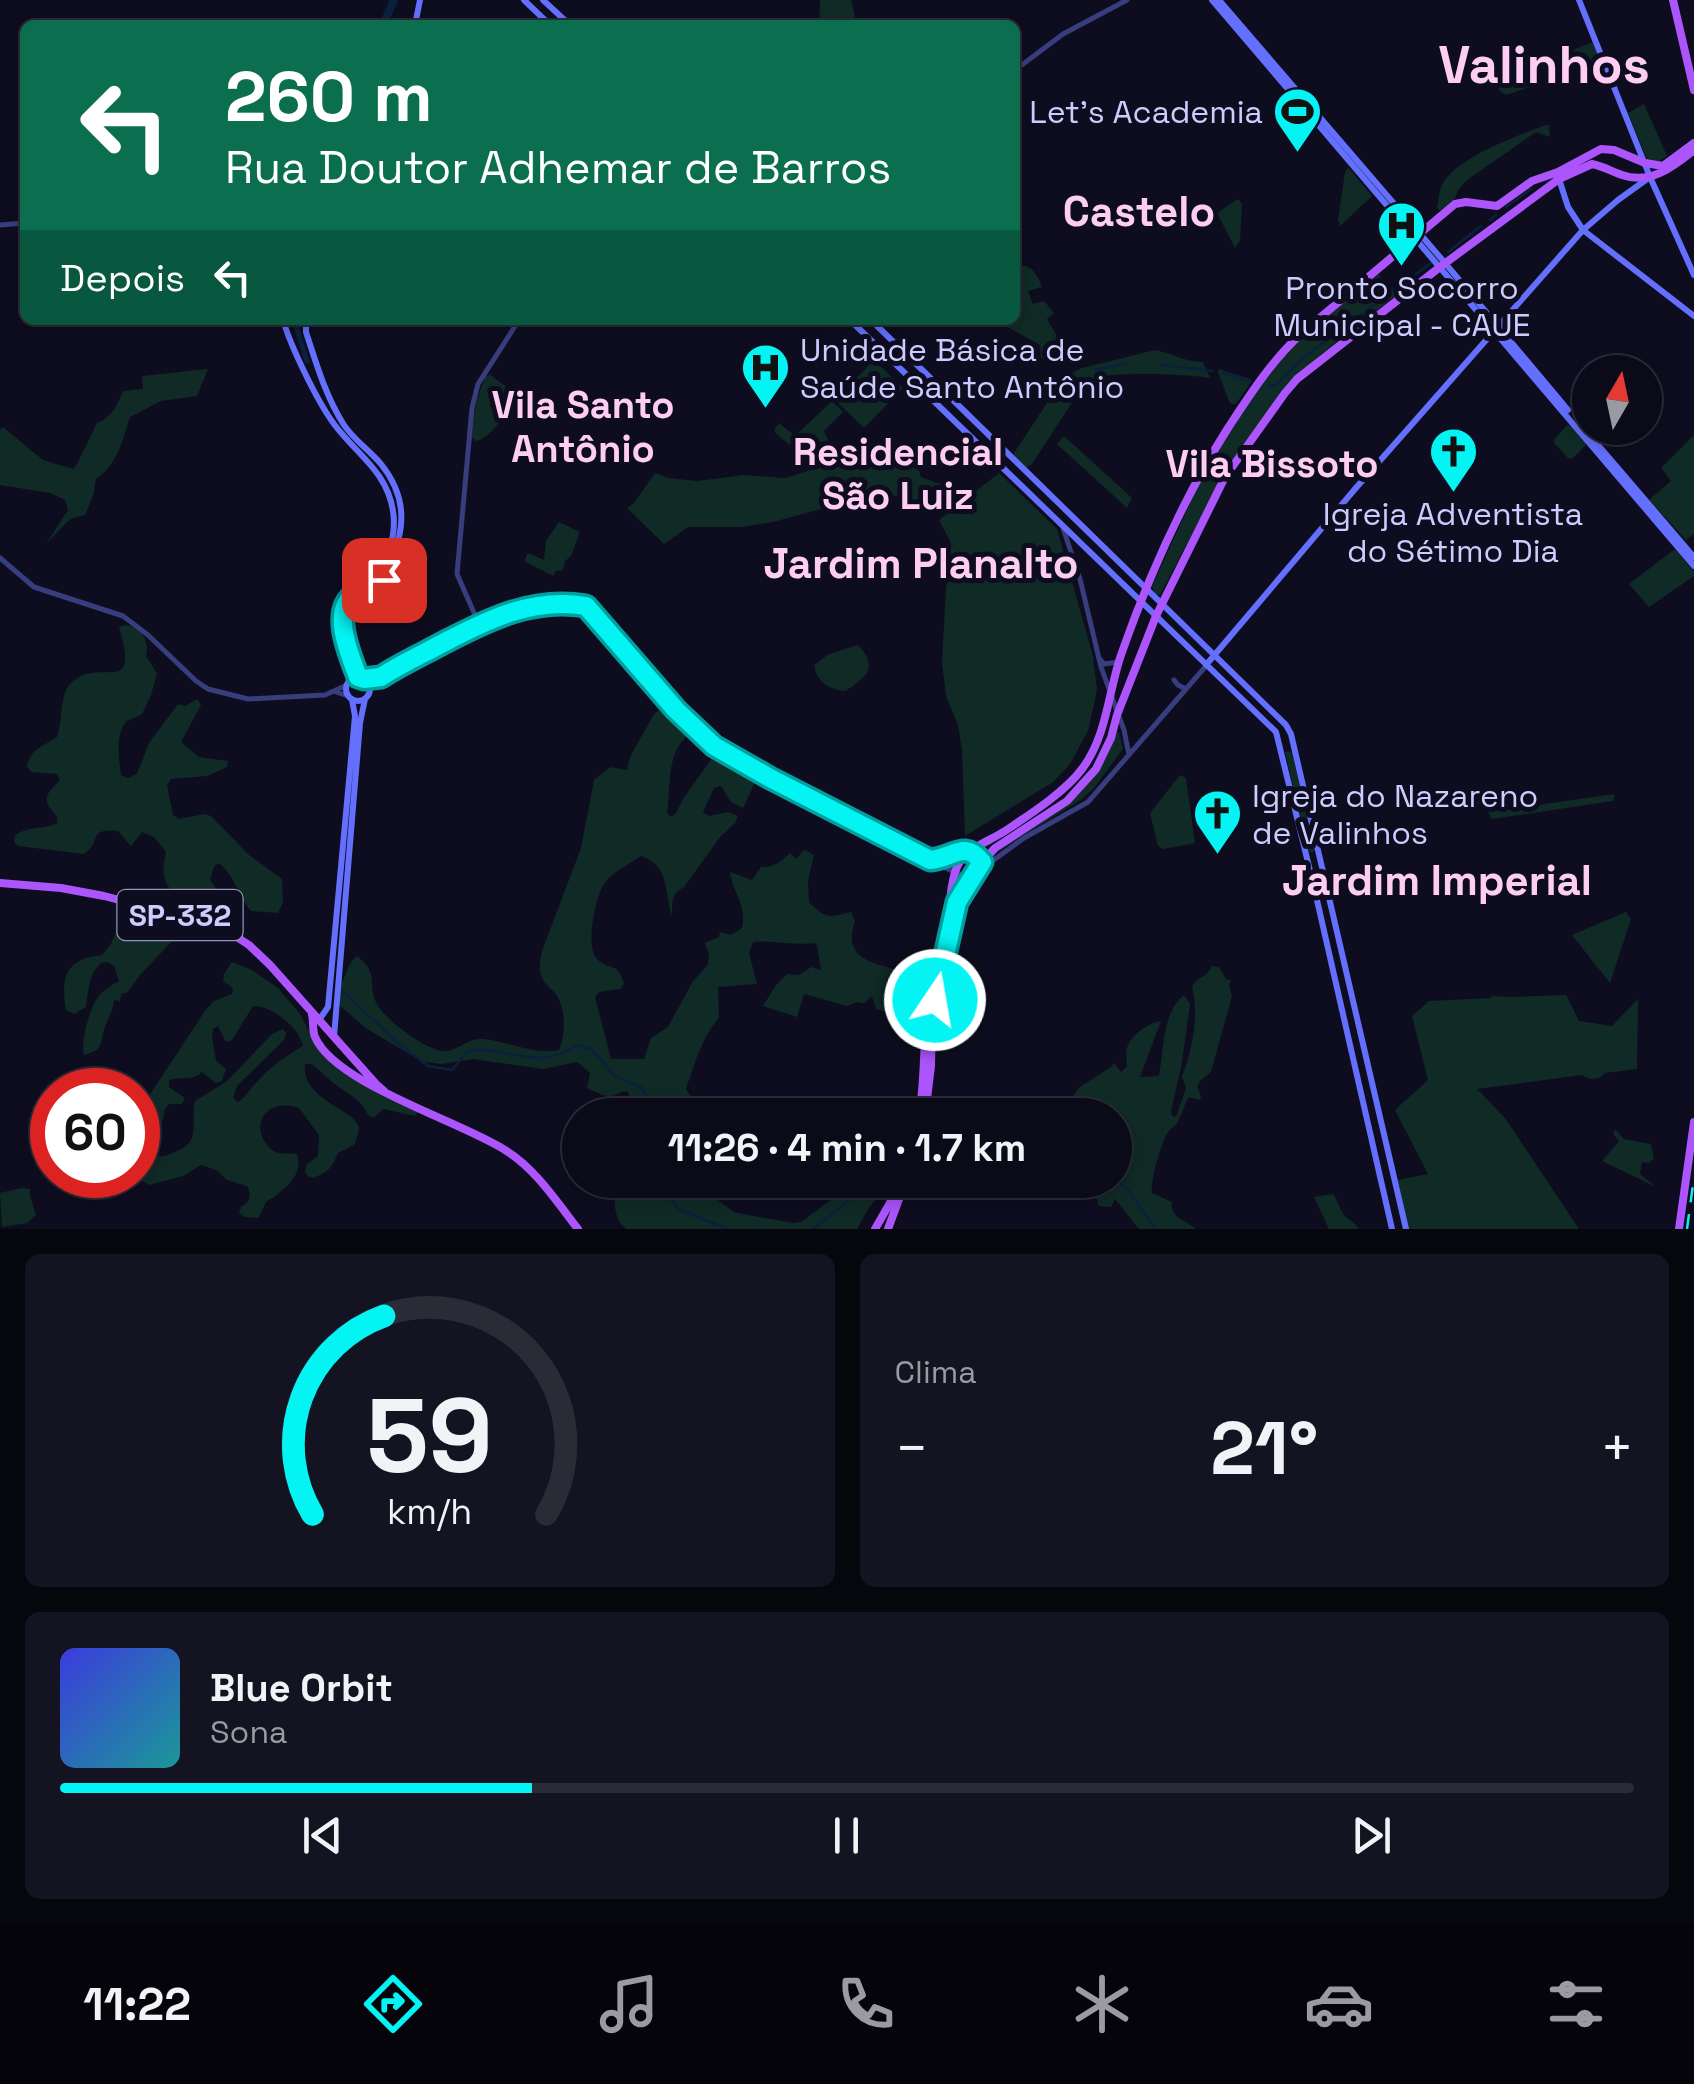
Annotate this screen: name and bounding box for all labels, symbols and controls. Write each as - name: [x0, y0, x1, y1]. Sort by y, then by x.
- district label: Valinhos: [1438, 32, 1650, 98]
- text: 260 m: [225, 52, 433, 141]
- icon: left: [60, 60, 190, 190]
- sports icon: Let's Academia: [1272, 86, 1324, 154]
- place label: Let's Academia: [1029, 92, 1263, 132]
- text: Rua Doutor Adhemar de Barros: [225, 139, 891, 196]
- district label: Castelo: [1063, 185, 1215, 238]
- hospital icon: Pronto Socorro Municipal - CAUE: [1376, 200, 1428, 268]
- icon: left: [205, 250, 260, 305]
- text: Depois: [60, 254, 185, 302]
- place label: Pronto Socorro Municipal - CAUE: [1273, 268, 1531, 345]
- place label: Unidade Básica de Saúde Santo Antônio: [800, 330, 1124, 407]
- hospital icon: Unidade Básica de Saúde Santo Antônio: [739, 342, 791, 410]
- north arrow: [1572, 355, 1662, 445]
- map controls: [1572, 355, 1662, 445]
- district label: Vila Santo Antônio: [491, 381, 675, 473]
- church icon: Igreja Adventista do Sétimo Dia: [1427, 426, 1479, 494]
- district label: Residencial São Luiz: [793, 428, 1003, 520]
- district label: Vila Bissoto: [1165, 440, 1379, 488]
- place label: Igreja Adventista do Sétimo Dia: [1323, 494, 1583, 571]
- district label: Jardim Planalto: [763, 537, 1079, 590]
- pin: [342, 538, 427, 623]
- icon: arrive: [357, 553, 412, 608]
- place label: Igreja do Nazareno de Valinhos: [1252, 776, 1538, 853]
- church icon: Igreja do Nazareno de Valinhos: [1191, 788, 1243, 856]
- district label: Jardim Imperial: [1282, 854, 1592, 907]
- road number: SP-332: [118, 890, 242, 940]
- position arrow: [883, 948, 987, 1052]
- speed limit sign: 60: [30, 1068, 160, 1198]
- text: 11:26 · 4 min · 1.7 km: [668, 1124, 1026, 1172]
- text: Clima: [895, 1352, 977, 1392]
- text: 59: [366, 1370, 493, 1502]
- text: 21°: [1210, 1400, 1318, 1496]
- text: −: [895, 1413, 929, 1483]
- text: +: [1600, 1413, 1634, 1483]
- text: km/h: [387, 1489, 472, 1534]
- text: Blue Orbit: [210, 1664, 393, 1712]
- text: Sona: [210, 1712, 287, 1752]
- icon: previous: [295, 1808, 350, 1863]
- icon: pause: [819, 1808, 874, 1863]
- icon: next: [1344, 1808, 1399, 1863]
- icon: directions: [358, 1969, 428, 2039]
- icon: music: [594, 1969, 664, 2039]
- icon: phone: [831, 1969, 901, 2039]
- icon: climate: [1067, 1969, 1137, 2039]
- icon: car: [1304, 1969, 1374, 2039]
- icon: filters: [1541, 1969, 1611, 2039]
- text: 11:22: [83, 1976, 191, 2033]

